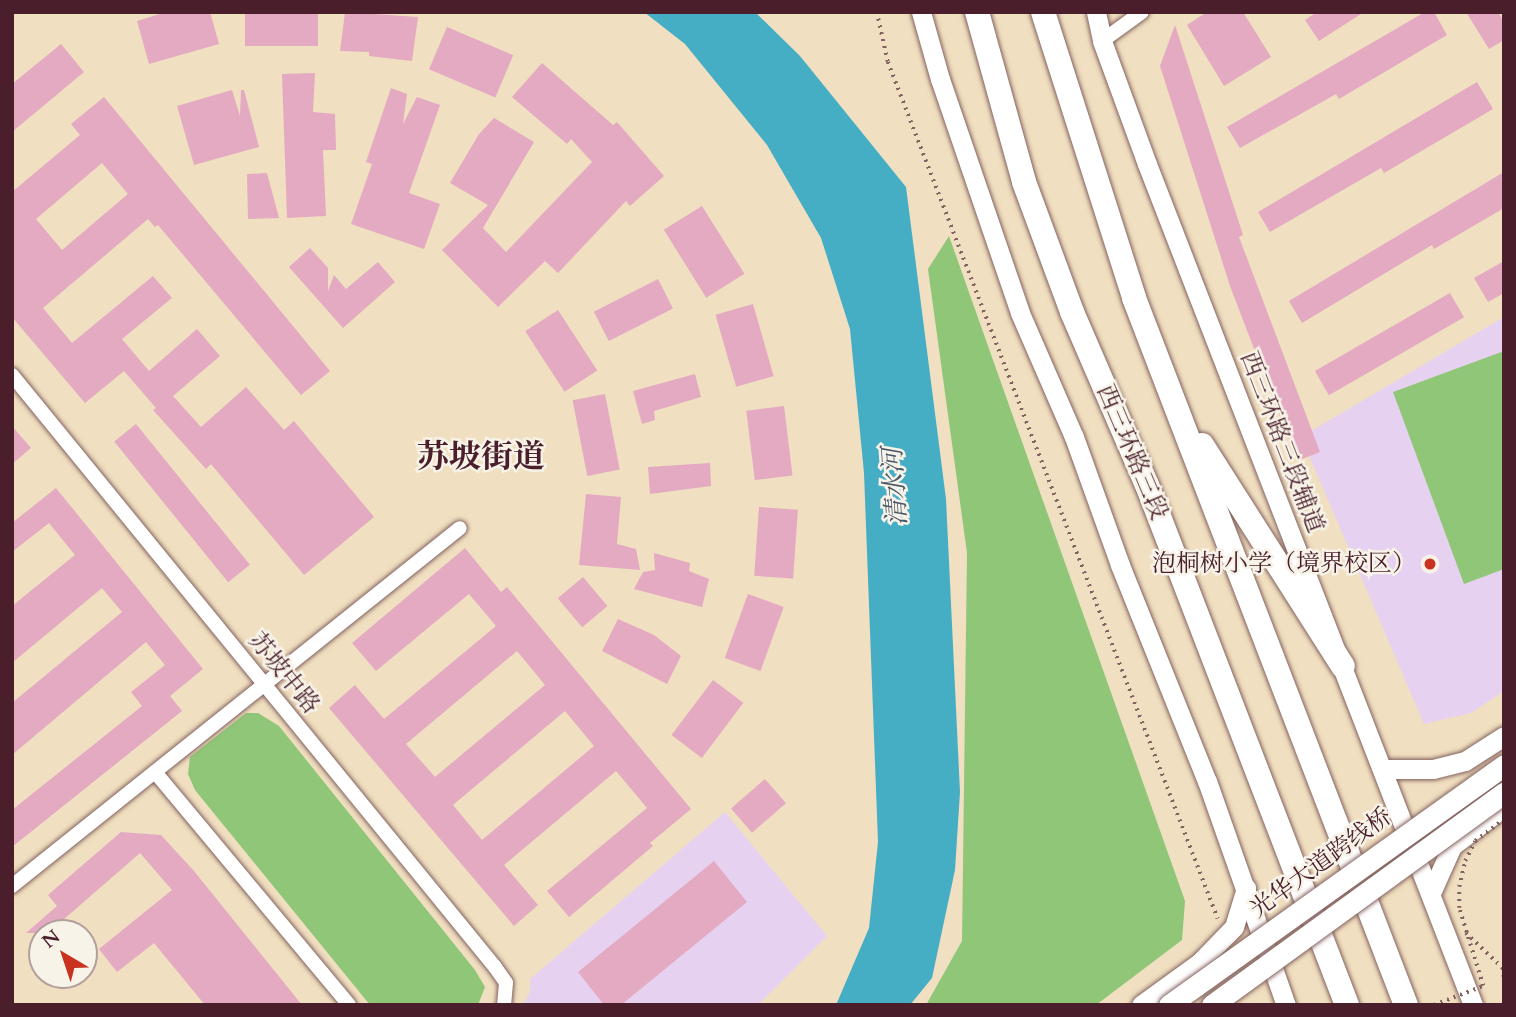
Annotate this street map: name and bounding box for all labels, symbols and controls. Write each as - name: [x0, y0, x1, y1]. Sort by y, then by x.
- street label: 西三环路三段辅道: [1234, 347, 1330, 537]
- street label: 西三环路三段: [1091, 380, 1173, 524]
- district label: 苏坡街道: [417, 438, 545, 476]
- water label: 清水河: [877, 447, 913, 527]
- place label: 泡桐树小学（境界校区）: [1152, 550, 1416, 578]
- marker: 泡桐树小学（境界校区）: [1422, 556, 1438, 572]
- street label: 苏坡中路: [243, 627, 325, 719]
- street label: 光华大道跨线桥: [1245, 802, 1397, 924]
- north arrow: [28, 919, 98, 989]
- text: N: [36, 924, 66, 955]

